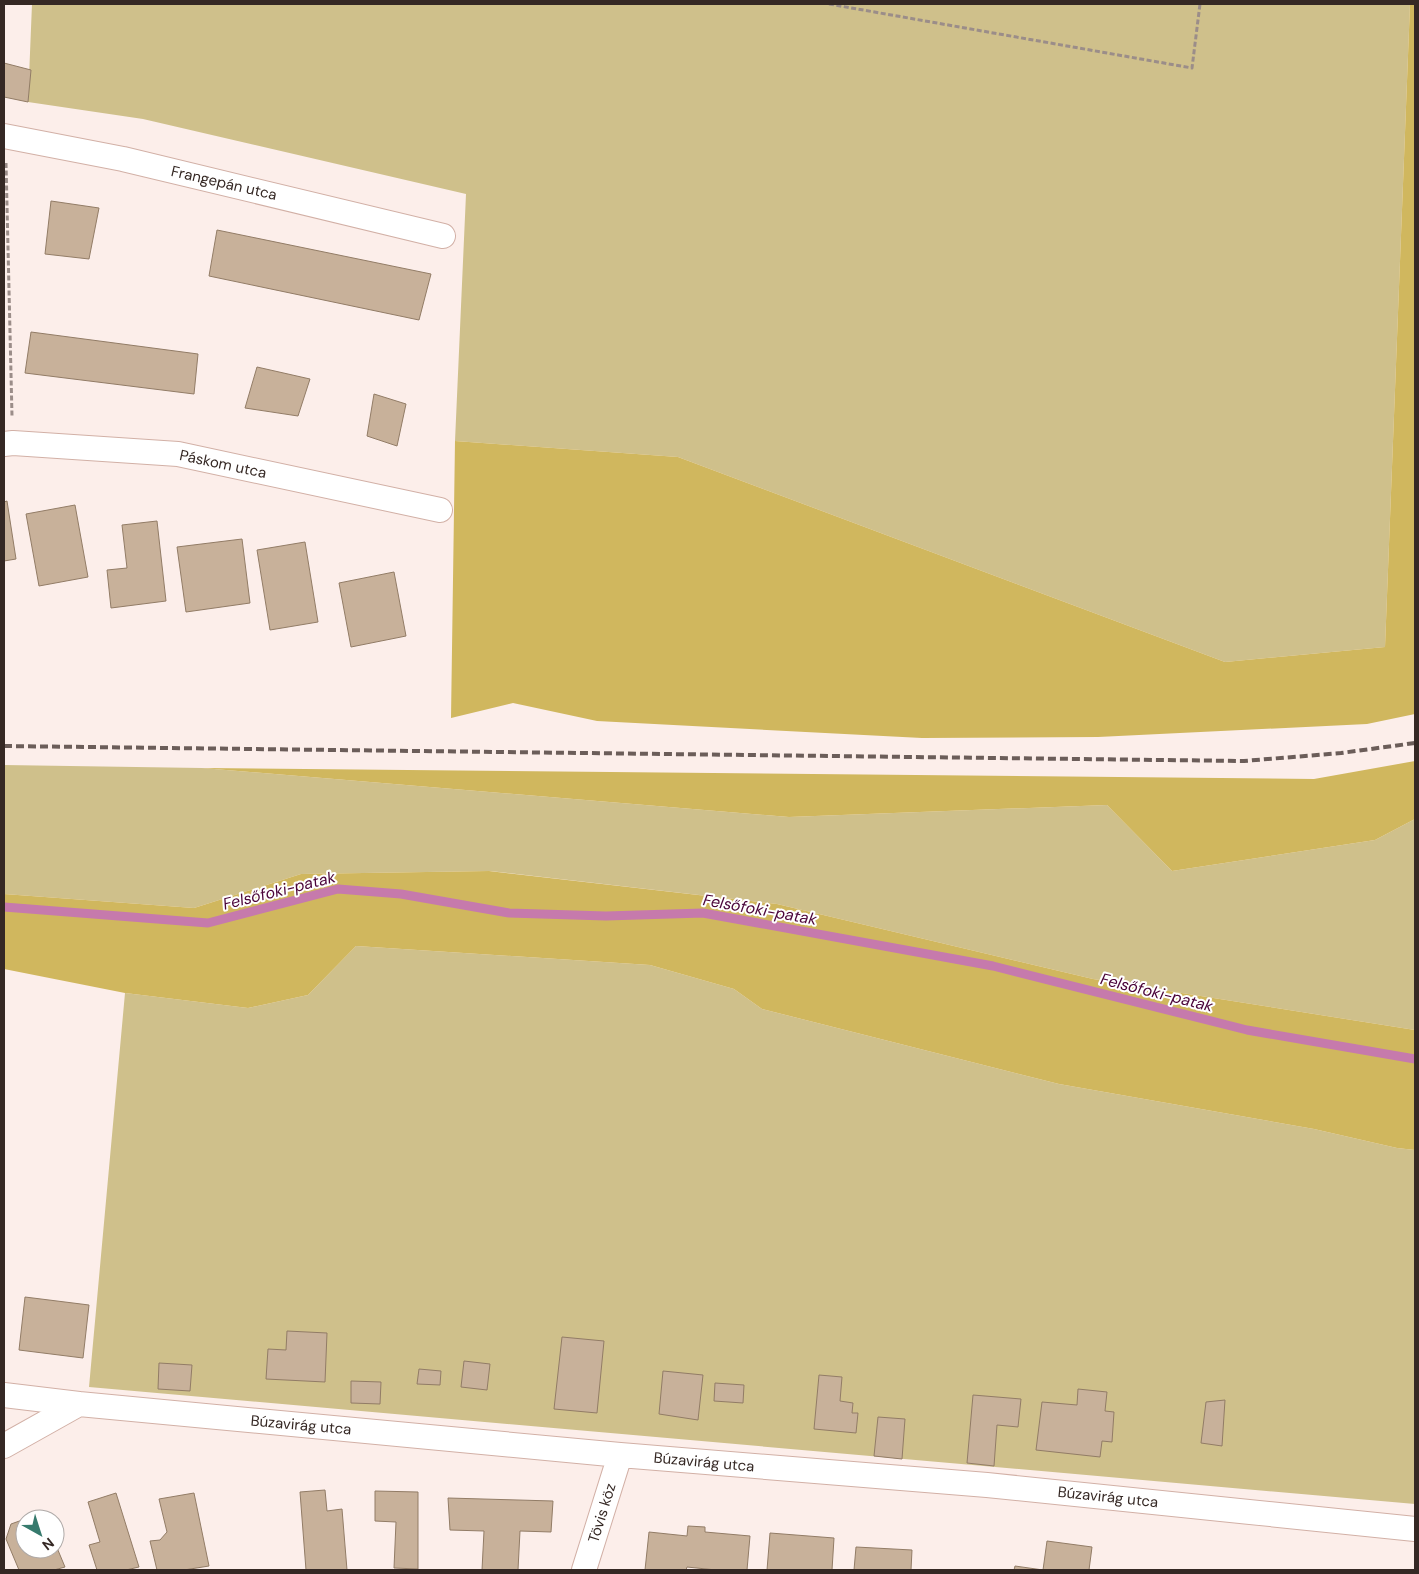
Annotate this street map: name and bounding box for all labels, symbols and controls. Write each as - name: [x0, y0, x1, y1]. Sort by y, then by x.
- street label: Frangepán utca: [169, 161, 279, 205]
- street label: Páskom utca: [178, 445, 268, 483]
- water label: Felsőfoki-patak: [221, 866, 338, 915]
- water label: Felsőfoki-patak: [701, 889, 819, 930]
- water label: Felsőfoki-patak: [1098, 968, 1216, 1017]
- street label: Búzavirág utca: [250, 1411, 352, 1439]
- street label: Búzavirág utca: [653, 1448, 755, 1476]
- street label: Tövis köz: [583, 1481, 621, 1545]
- street label: Búzavirág utca: [1057, 1482, 1159, 1512]
- north arrow: [15, 1509, 65, 1559]
- text: N: [39, 1534, 58, 1554]

